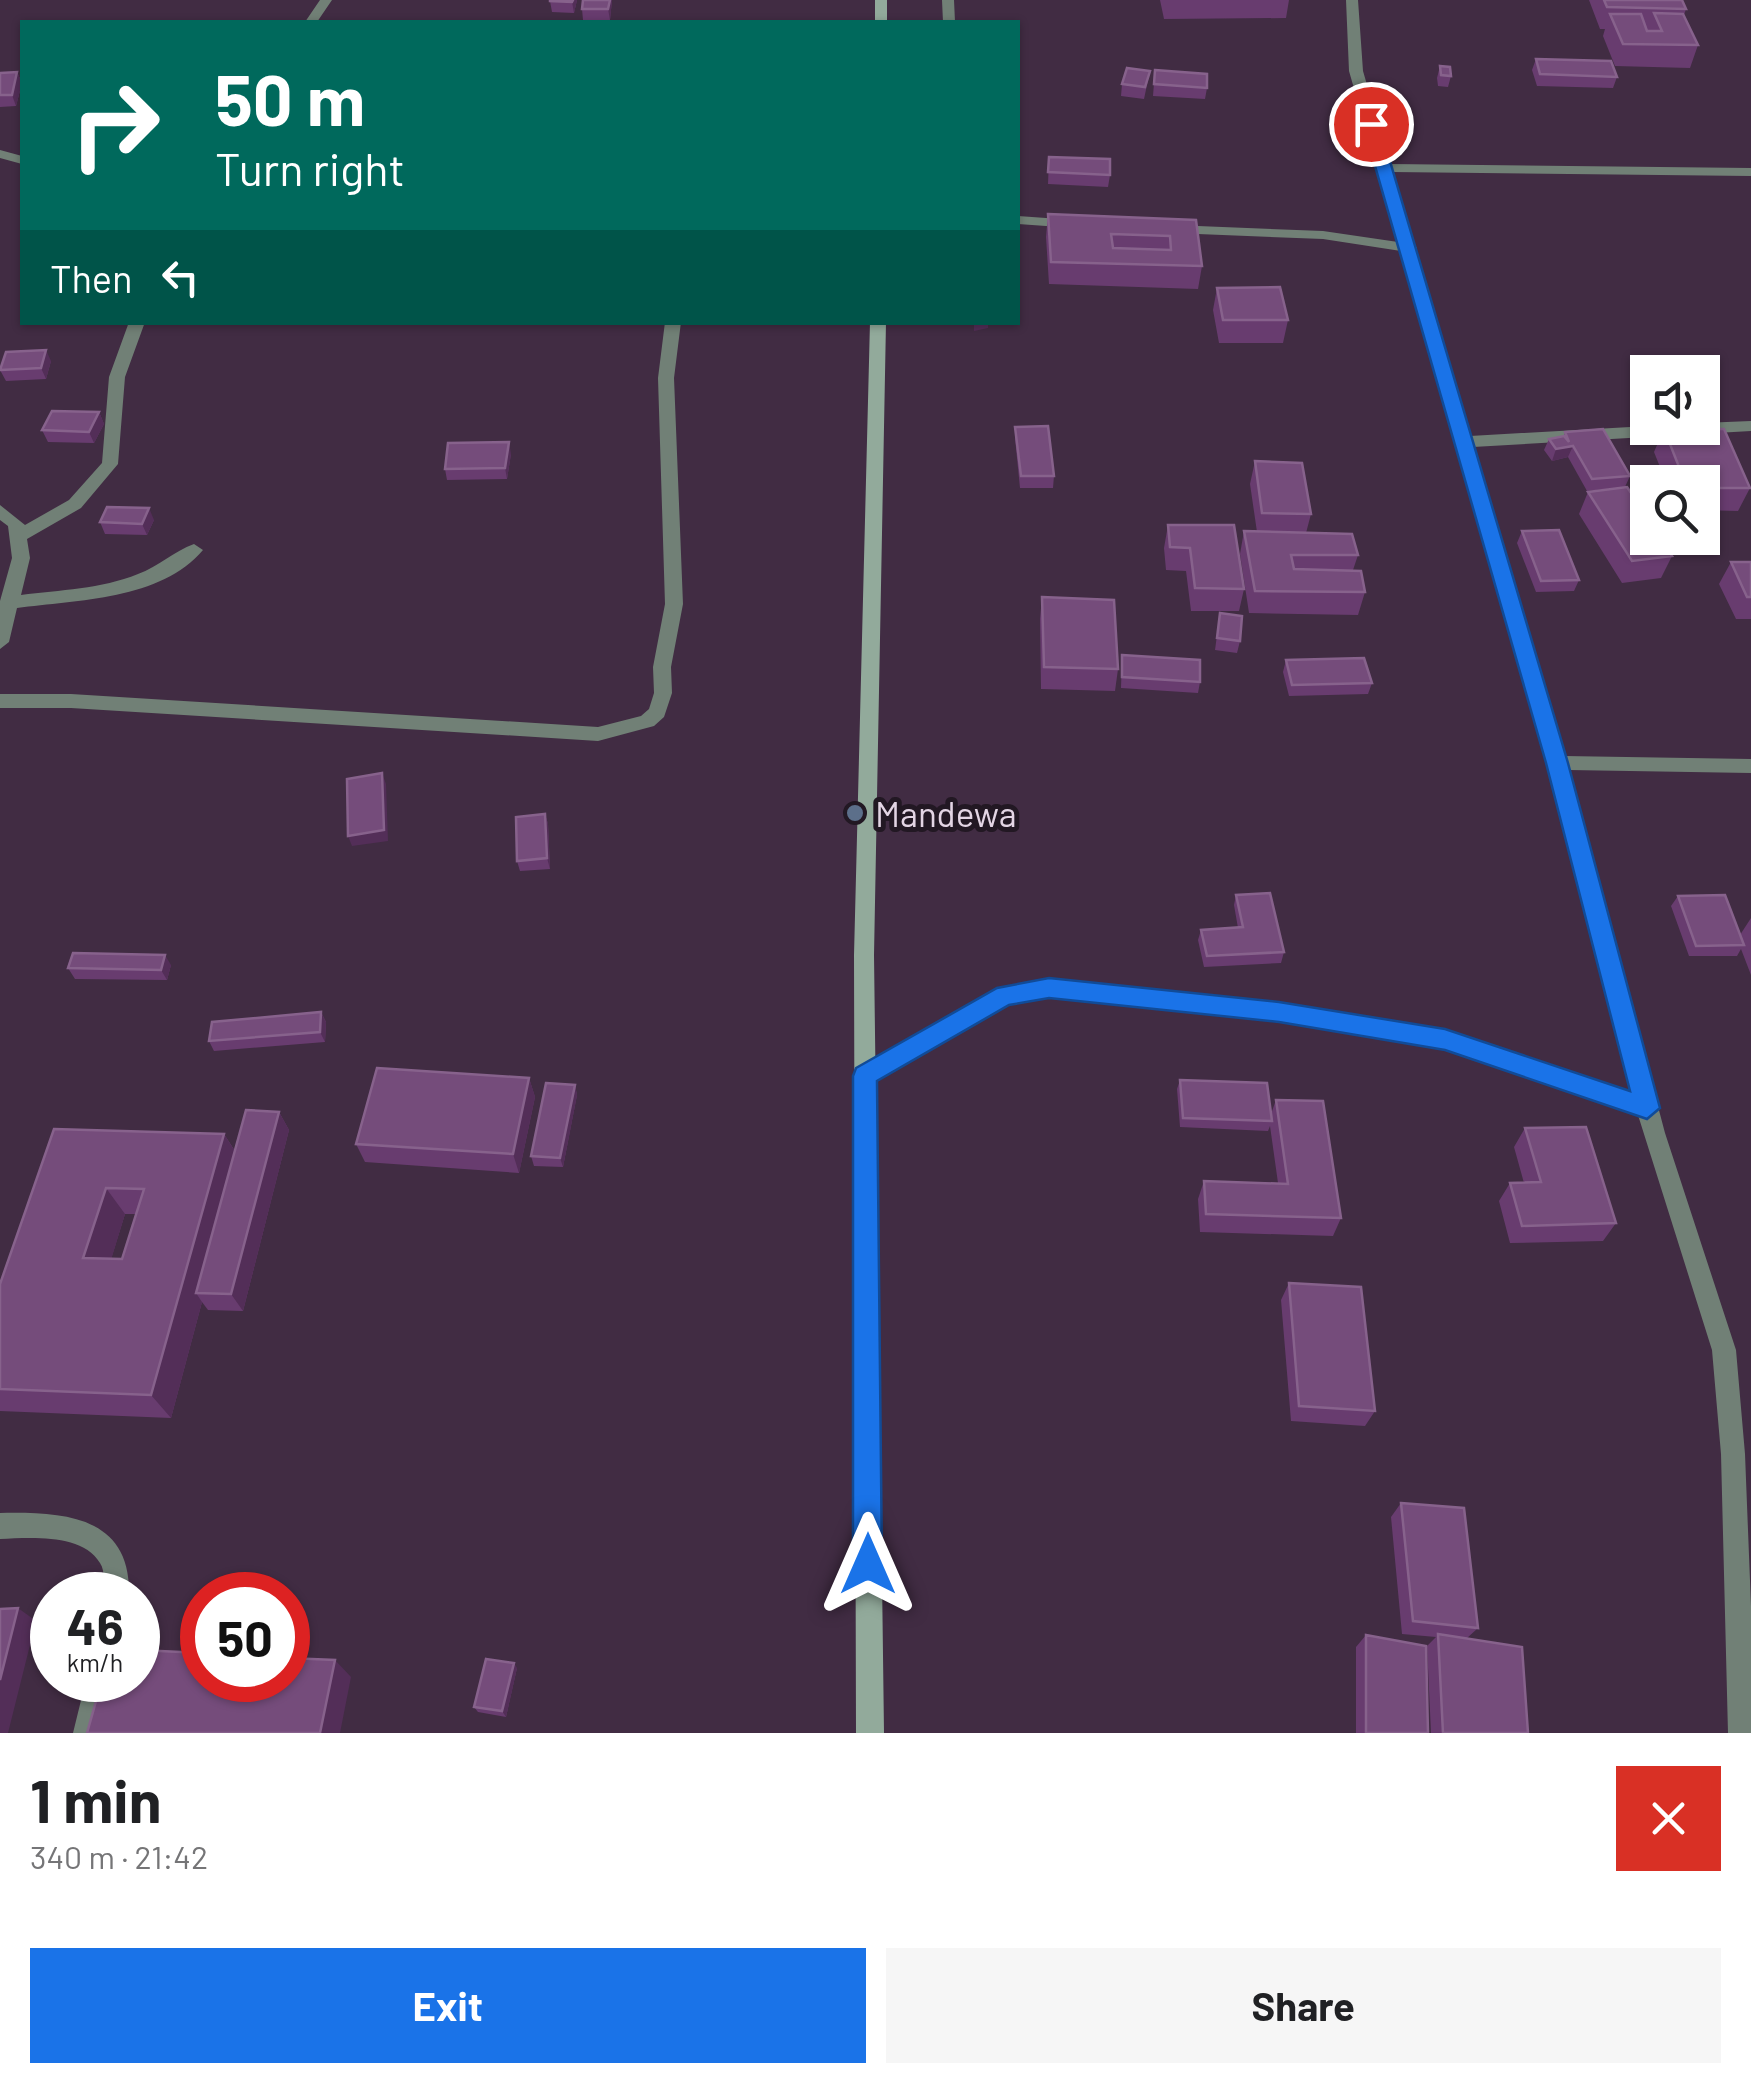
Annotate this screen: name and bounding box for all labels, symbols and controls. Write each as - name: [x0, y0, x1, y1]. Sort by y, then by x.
- text: 50 m: [215, 56, 365, 140]
- icon: right: [50, 60, 180, 190]
- pin: [1329, 82, 1414, 167]
- icon: arrive: [1344, 97, 1399, 152]
- text: Turn right: [215, 141, 405, 195]
- icon: left: [153, 250, 208, 305]
- text: Then: [50, 255, 133, 301]
- map controls: [1630, 355, 1720, 555]
- button: sound: [1630, 355, 1720, 445]
- button: search: [1630, 465, 1720, 555]
- place label: Mandewa: [875, 792, 1017, 834]
- marker: Mandewa: [844, 802, 866, 824]
- position arrow: [816, 1512, 920, 1616]
- speed limit sign: 50: [180, 1572, 310, 1702]
- text: 46: [66, 1595, 124, 1655]
- text: km/h: [67, 1647, 123, 1677]
- text: 1 min: [30, 1763, 161, 1835]
- button: close: [1616, 1766, 1721, 1871]
- text: 340 m · 21:42: [30, 1837, 208, 1875]
- button: Exit: [30, 1948, 866, 2063]
- button: Share: [886, 1948, 1721, 2063]

